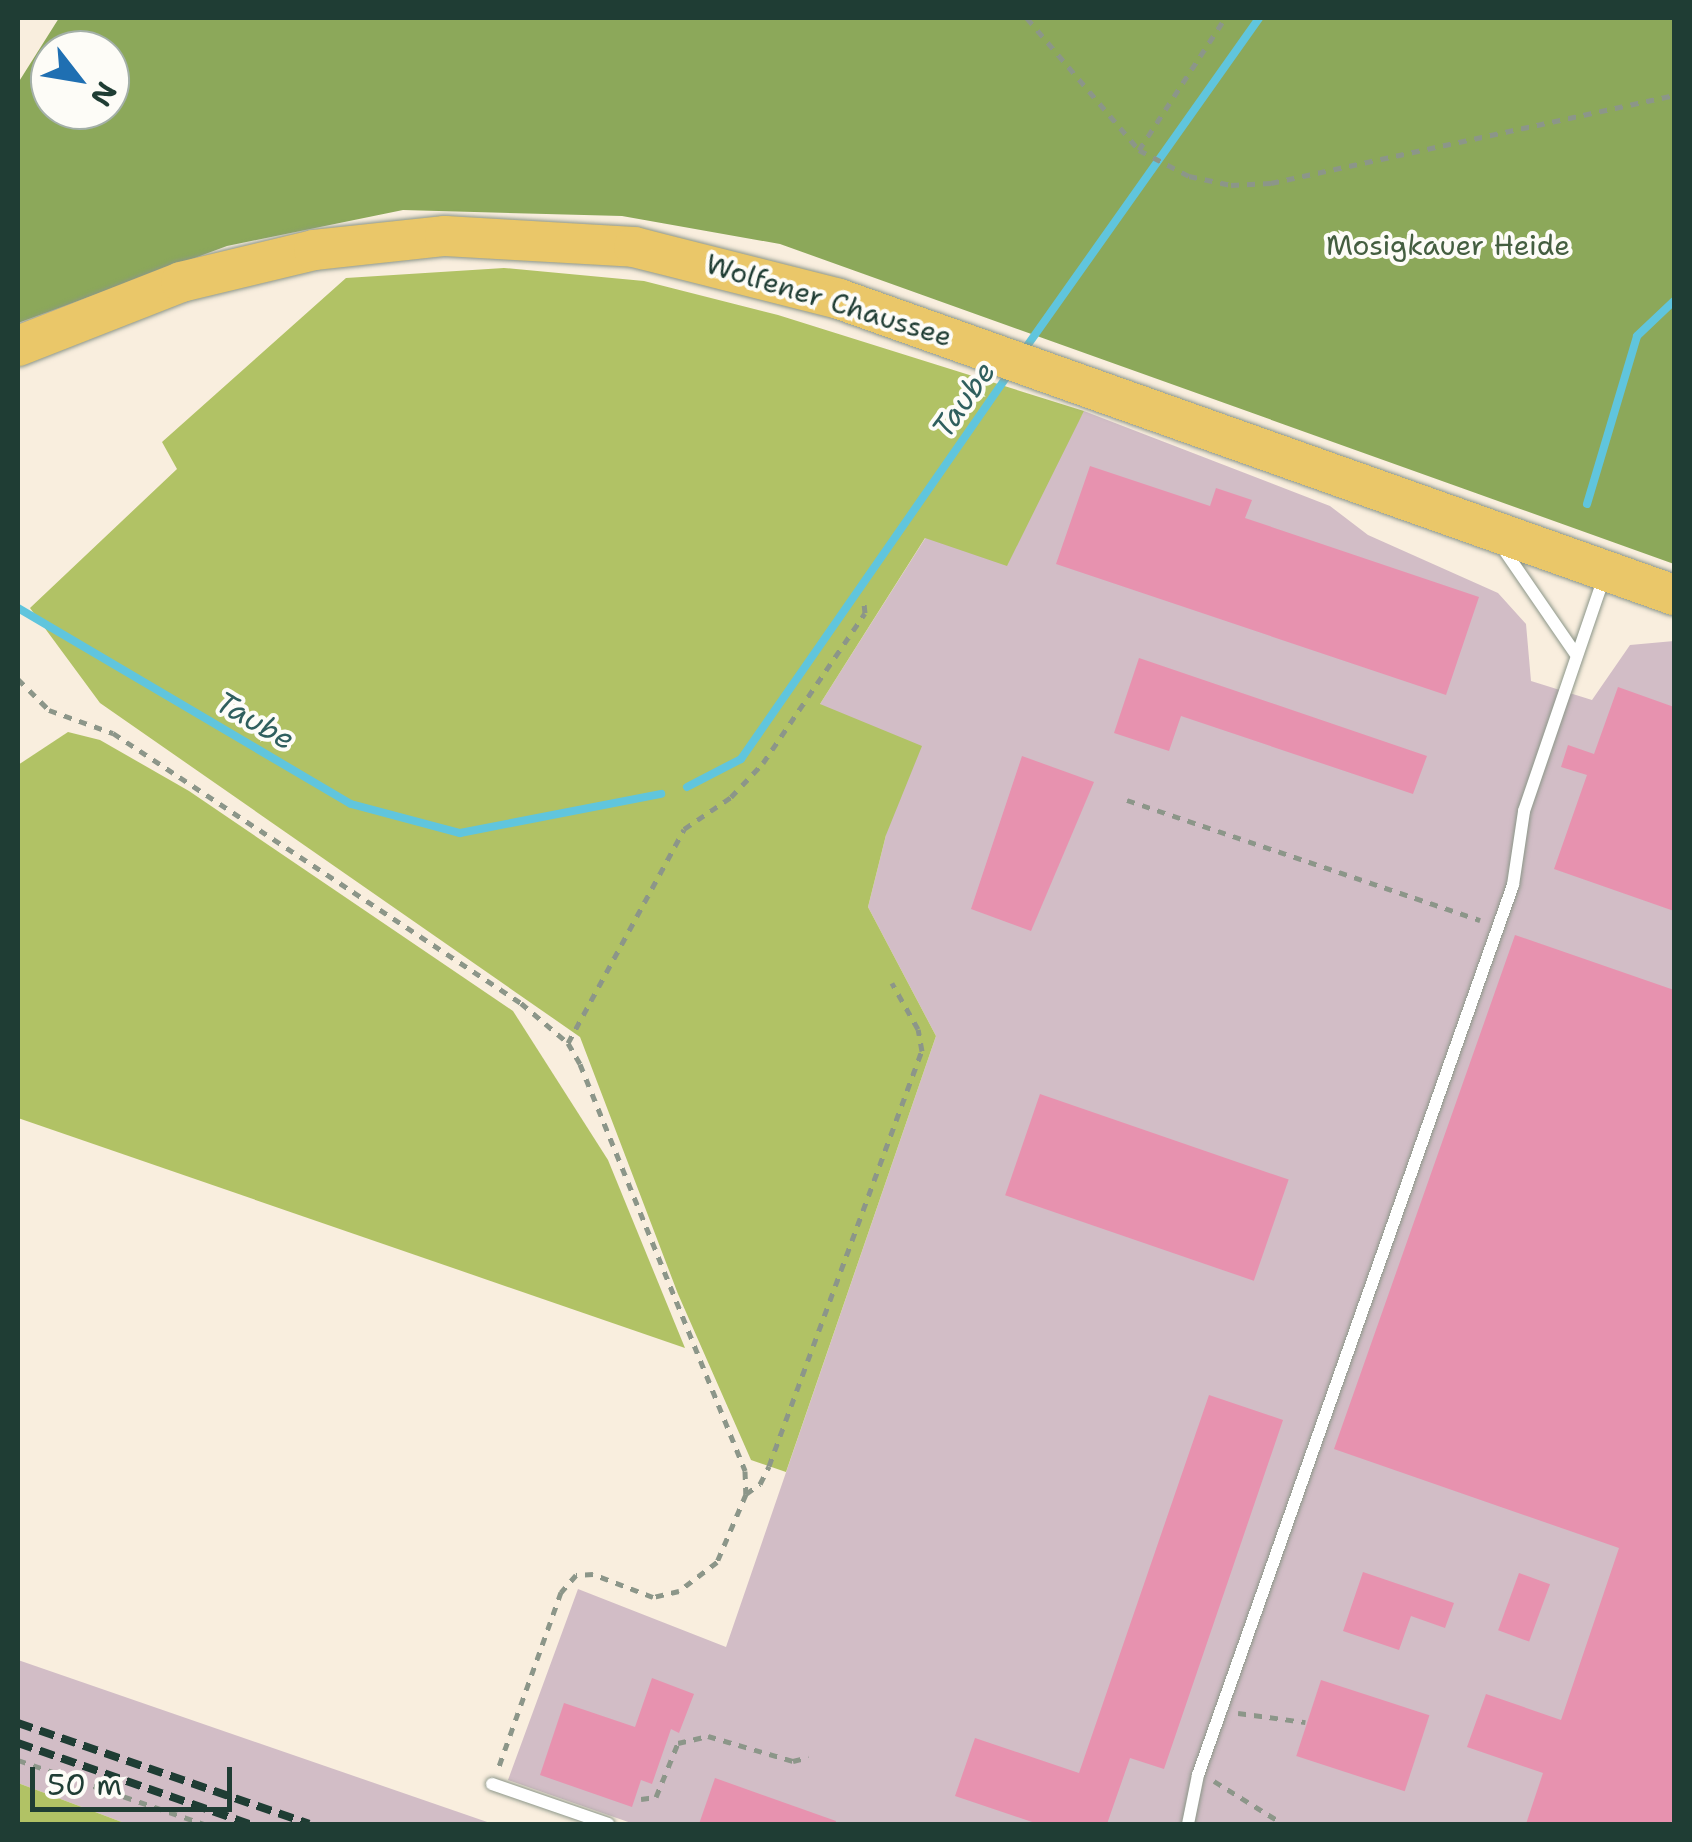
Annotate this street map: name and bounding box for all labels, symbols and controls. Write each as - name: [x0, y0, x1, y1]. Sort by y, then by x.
- north arrow: [30, 30, 130, 130]
- text: N: [82, 75, 126, 114]
- park label: Mosigkauer Heide: [1326, 228, 1570, 262]
- street label: Wolfener Chaussee: [702, 247, 956, 353]
- water label: Taube: [925, 355, 1003, 445]
- water label: Taube: [209, 684, 301, 758]
- scale bar: [35, 1747, 238, 1809]
- text: 50 m: [47, 1764, 122, 1805]

